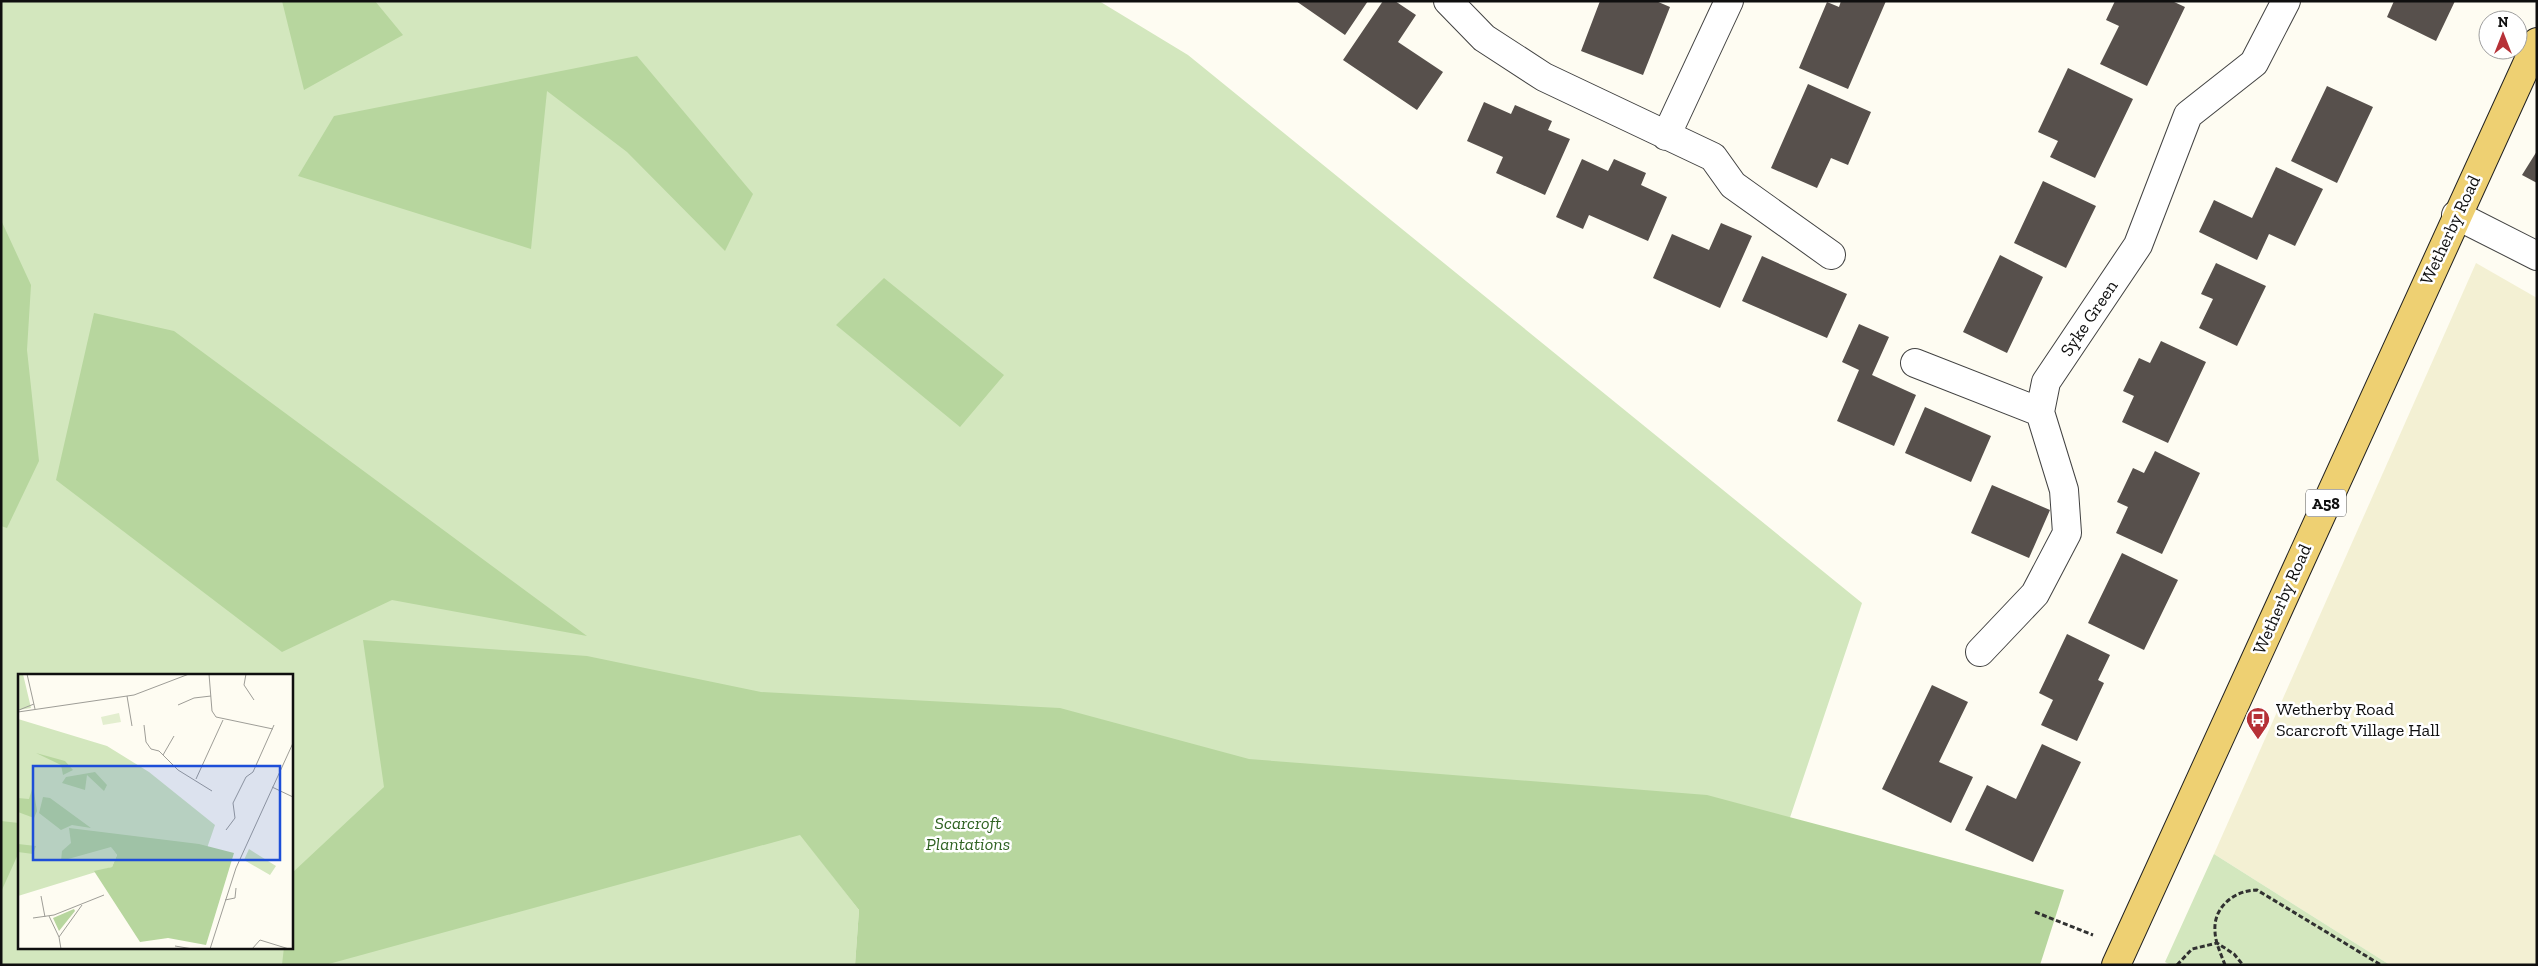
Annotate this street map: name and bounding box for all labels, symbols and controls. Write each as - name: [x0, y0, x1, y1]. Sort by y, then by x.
- north arrow: [2478, 10, 2528, 60]
- text: N: [2498, 14, 2509, 31]
- street label: Wetherby Road: [2415, 172, 2485, 288]
- street label: Syke Green: [2055, 275, 2123, 360]
- road number: A58: [2306, 489, 2346, 516]
- street label: Wetherby Road: [2248, 540, 2316, 657]
- inset map: [18, 674, 292, 948]
- place label: Wetherby Road Scarcroft Village Hall: [2276, 698, 2440, 741]
- bus stop icon: Wetherby Road Scarcroft Village Hall: [2245, 706, 2271, 740]
- park label: Scarcroft Plantations: [926, 812, 1010, 855]

